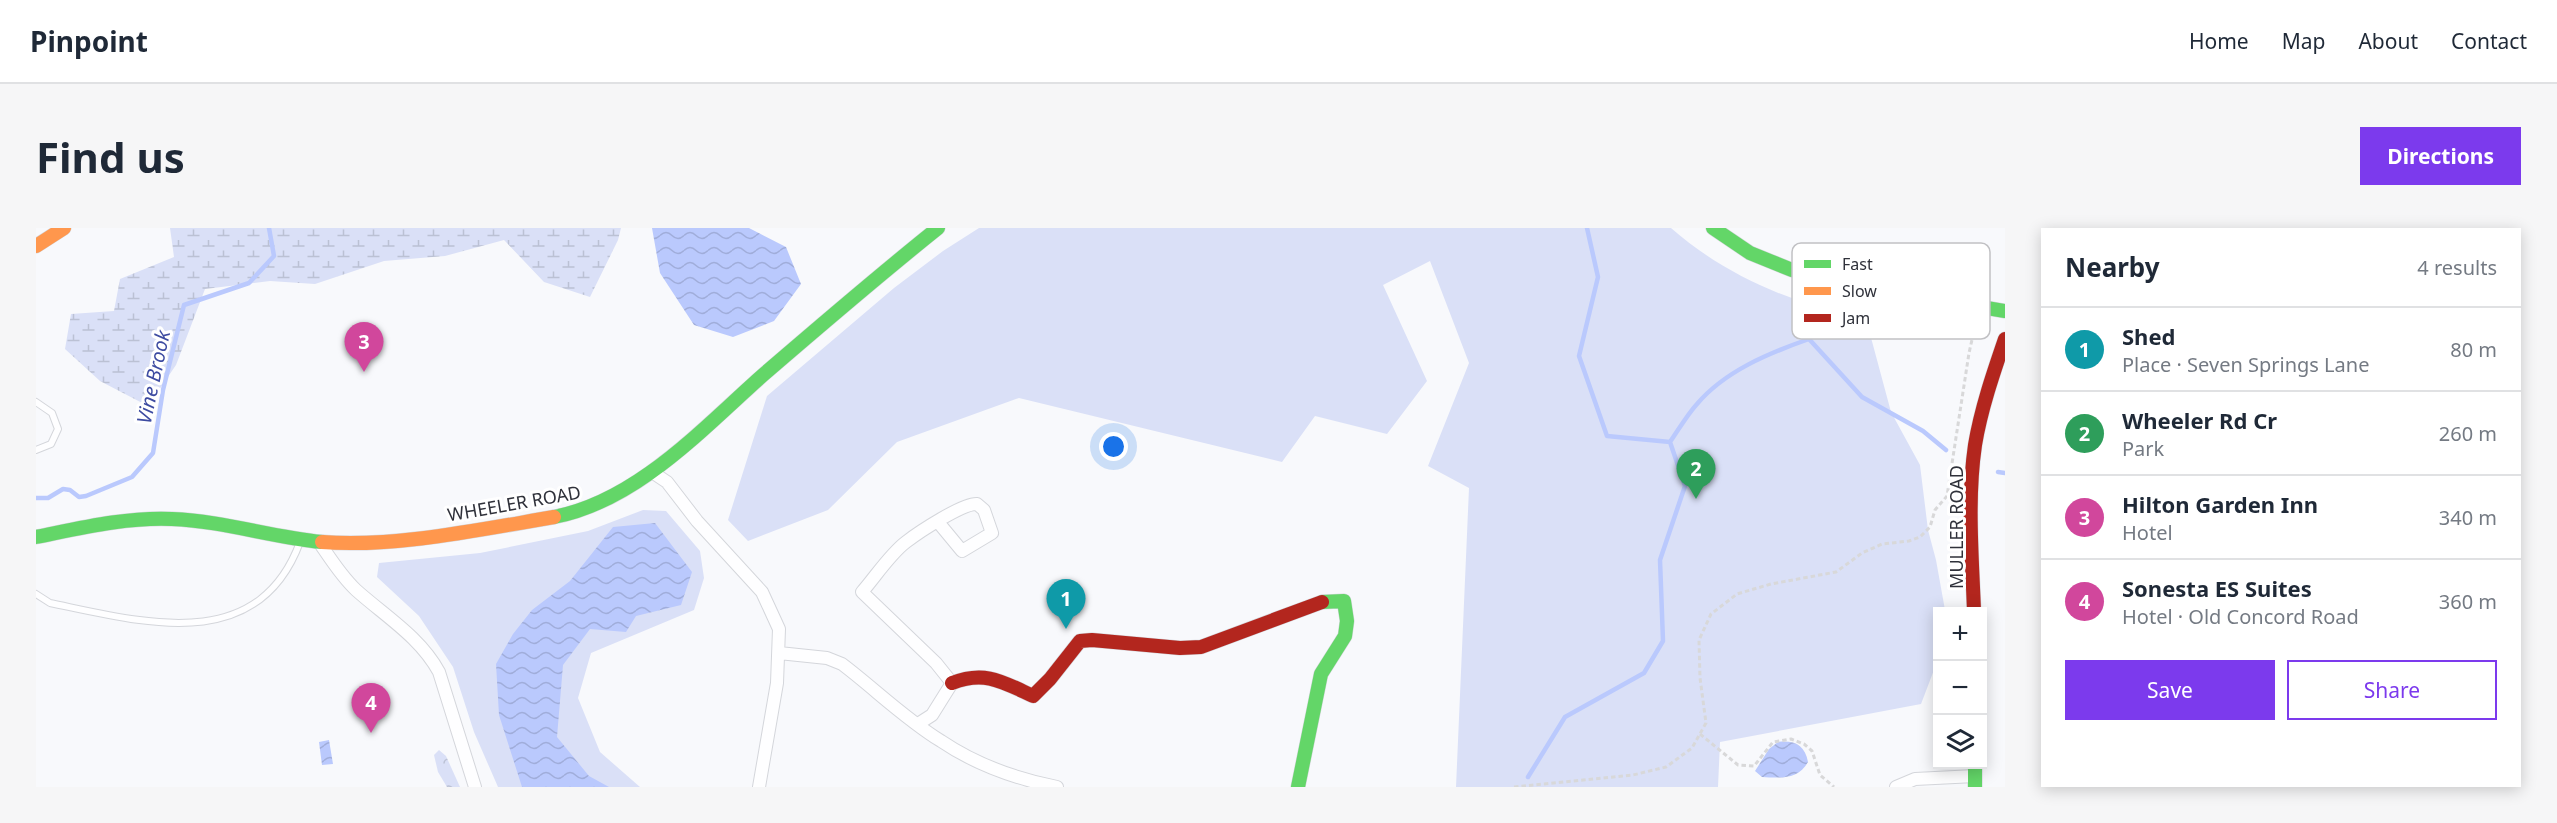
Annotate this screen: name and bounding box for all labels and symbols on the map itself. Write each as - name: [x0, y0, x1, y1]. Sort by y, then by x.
- legend: [1792, 243, 1990, 339]
- text: Fast: [1842, 253, 1873, 275]
- text: Slow: [1842, 280, 1877, 302]
- text: Jam: [1840, 307, 1870, 329]
- pin: 3: [344, 322, 384, 372]
- water label: Vine Brook: [130, 327, 176, 426]
- your location: [1099, 432, 1128, 461]
- pin: 2: [1676, 450, 1716, 499]
- street label: MULLER ROAD: [1944, 465, 1968, 589]
- street label: WHEELER ROAD: [445, 479, 583, 527]
- pin: 1: [1046, 580, 1086, 629]
- pin: 4: [352, 684, 390, 733]

